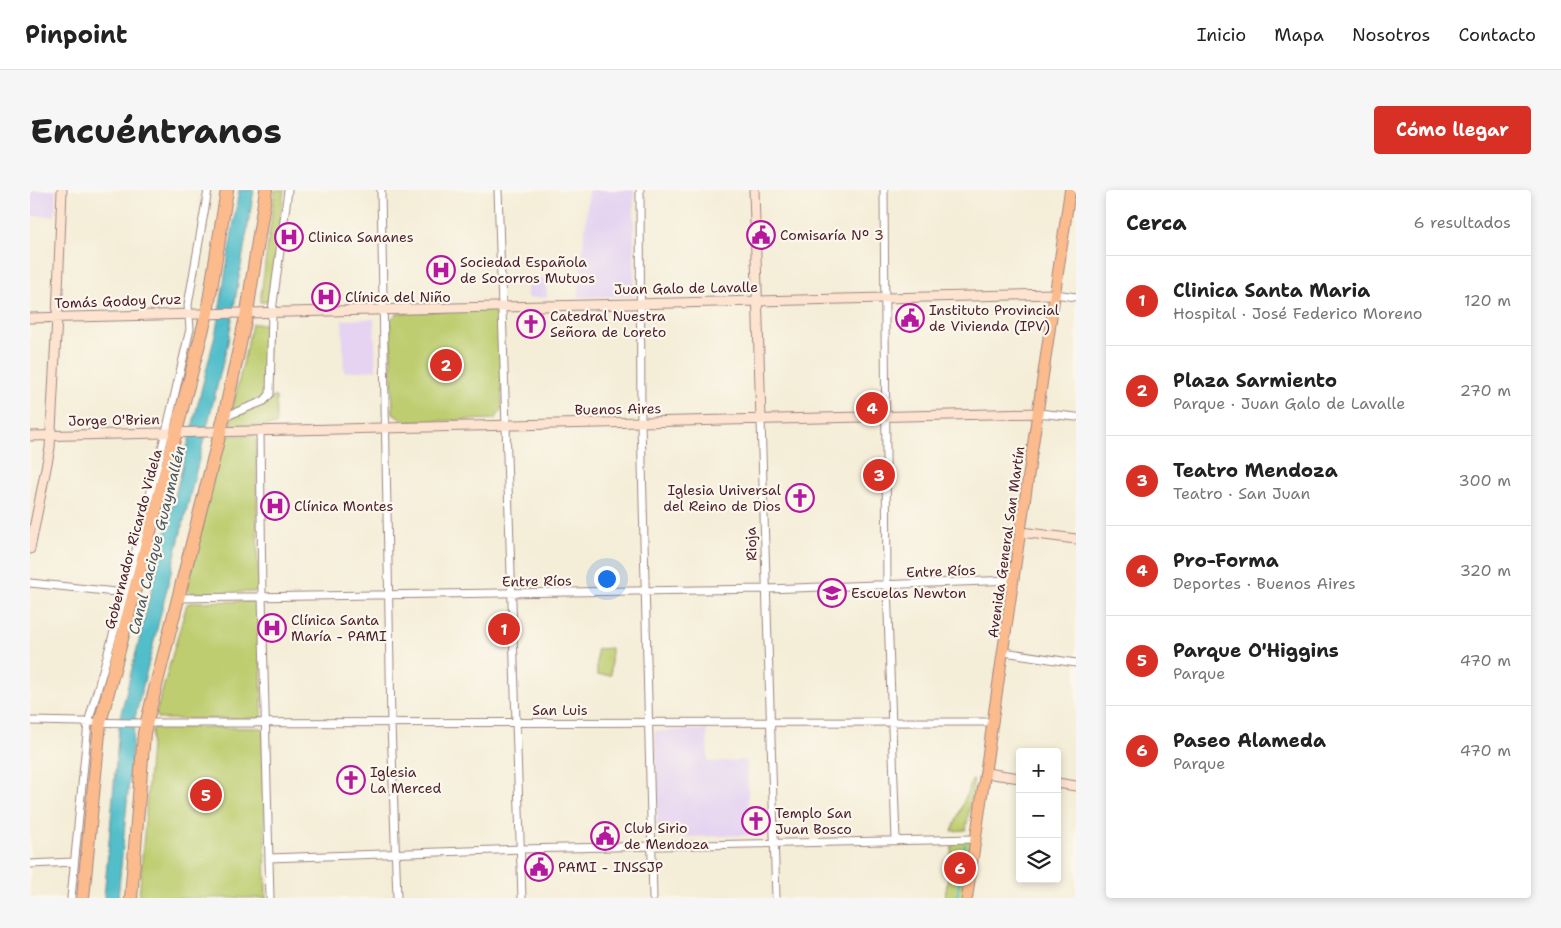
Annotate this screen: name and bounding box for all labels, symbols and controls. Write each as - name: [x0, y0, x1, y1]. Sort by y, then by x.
- text: Pinpoint: [25, 19, 127, 51]
- text: Inicio: [1197, 23, 1246, 47]
- text: Mapa: [1274, 23, 1324, 47]
- text: Nosotros: [1352, 23, 1430, 47]
- text: Contacto: [1458, 23, 1536, 47]
- button: Cómo llegar: [1374, 106, 1531, 154]
- text: Encuéntranos: [30, 107, 282, 154]
- text: Cerca: [1126, 209, 1187, 237]
- text: 6 resultados: [1413, 212, 1511, 233]
- public building icon: Comisaría Nº 3: [746, 220, 776, 250]
- hospital icon: Clinica Sananes: [274, 222, 304, 252]
- place label: Comisaría Nº 3: [780, 226, 884, 244]
- place label: Clinica Sananes: [308, 228, 414, 246]
- place label: Sociedad Española de Socorros Mutuos: [460, 253, 595, 287]
- hospital icon: Sociedad Española de Socorros Mutuos: [426, 255, 456, 285]
- street label: Juan Galo de Lavalle: [614, 278, 758, 298]
- text: Clinica Santa Maria: [1173, 278, 1370, 303]
- hospital icon: Clínica del Niño: [311, 282, 341, 312]
- place label: Clínica del Niño: [345, 288, 451, 306]
- street label: Tomás Godoy Cruz: [54, 290, 182, 312]
- text: 1: [1138, 290, 1146, 311]
- text: 120 m: [1464, 290, 1511, 311]
- place label: Instituto Provincial de Vivienda (IPV): [929, 301, 1060, 335]
- public building icon: Instituto Provincial de Vivienda (IPV): [895, 303, 925, 333]
- text: Hospital · José Federico Moreno: [1173, 303, 1423, 324]
- place label: Catedral Nuestra Señora de Loreto: [550, 307, 666, 341]
- church icon: Catedral Nuestra Señora de Loreto: [516, 309, 546, 339]
- pin: 2: [430, 346, 462, 384]
- text: Plaza Sarmiento: [1173, 368, 1337, 393]
- text: 2: [1136, 380, 1148, 401]
- text: 270 m: [1460, 380, 1511, 401]
- pin: 4: [856, 389, 888, 427]
- text: Parque · Juan Galo de Lavalle: [1173, 393, 1405, 414]
- street label: Buenos Aires: [574, 399, 662, 419]
- street label: Jorge O'Brien: [68, 410, 160, 430]
- water label: Canal Cacique Guaymallén: [124, 443, 190, 637]
- street label: Avenida General San Martín: [984, 445, 1028, 639]
- street label: Gobernador Ricardo Videla: [100, 447, 166, 631]
- pin: 3: [863, 456, 895, 494]
- text: Teatro Mendoza: [1173, 458, 1338, 483]
- text: 3: [1136, 470, 1148, 491]
- text: 300 m: [1459, 470, 1511, 491]
- place label: Iglesia Universal del Reino de Dios: [663, 481, 782, 515]
- church icon: Iglesia Universal del Reino de Dios: [785, 483, 815, 513]
- text: Teatro · San Juan: [1173, 483, 1310, 504]
- hospital icon: Clínica Montes: [260, 491, 290, 521]
- place label: Clínica Montes: [294, 497, 394, 515]
- street label: Rioja: [741, 526, 761, 561]
- text: Pro-Forma: [1173, 548, 1279, 573]
- text: 4: [1136, 560, 1148, 581]
- text: 320 m: [1460, 560, 1511, 581]
- street label: Entre Ríos: [906, 561, 976, 581]
- your location: [594, 566, 620, 592]
- street label: Entre Ríos: [502, 571, 572, 591]
- text: Deportes · Buenos Aires: [1173, 573, 1356, 594]
- school or university icon: Escuelas Newton: [817, 578, 847, 608]
- place label: Escuelas Newton: [851, 584, 967, 602]
- pin: 1: [488, 610, 520, 648]
- place label: Clínica Santa María - PAMI: [291, 611, 387, 645]
- hospital icon: Clínica Santa María - PAMI: [257, 613, 287, 643]
- text: Parque O'Higgins: [1173, 638, 1339, 663]
- text: 5: [1137, 650, 1147, 671]
- text: 470 m: [1460, 650, 1511, 671]
- text: Parque: [1173, 663, 1225, 684]
- street label: San Luis: [532, 701, 588, 719]
- text: Paseo Alameda: [1173, 728, 1326, 753]
- text: 6: [1136, 740, 1148, 761]
- text: 470 m: [1460, 740, 1511, 761]
- map controls: [1016, 748, 1061, 883]
- button: +: [1016, 748, 1061, 793]
- text: Parque: [1173, 753, 1225, 774]
- place label: Iglesia La Merced: [370, 763, 441, 797]
- church icon: Iglesia La Merced: [336, 765, 366, 795]
- pin: 5: [190, 776, 222, 814]
- button: −: [1016, 793, 1061, 838]
- place label: Templo San Juan Bosco: [775, 804, 852, 838]
- church icon: Templo San Juan Bosco: [741, 806, 771, 836]
- place label: Club Sirio de Mendoza: [624, 819, 709, 853]
- public building icon: Club Sirio de Mendoza: [590, 821, 620, 851]
- button: layers: [1016, 838, 1061, 883]
- pin: 6: [944, 849, 976, 887]
- public building icon: PAMI - INSSJP: [524, 852, 554, 882]
- place label: PAMI - INSSJP: [558, 858, 663, 876]

